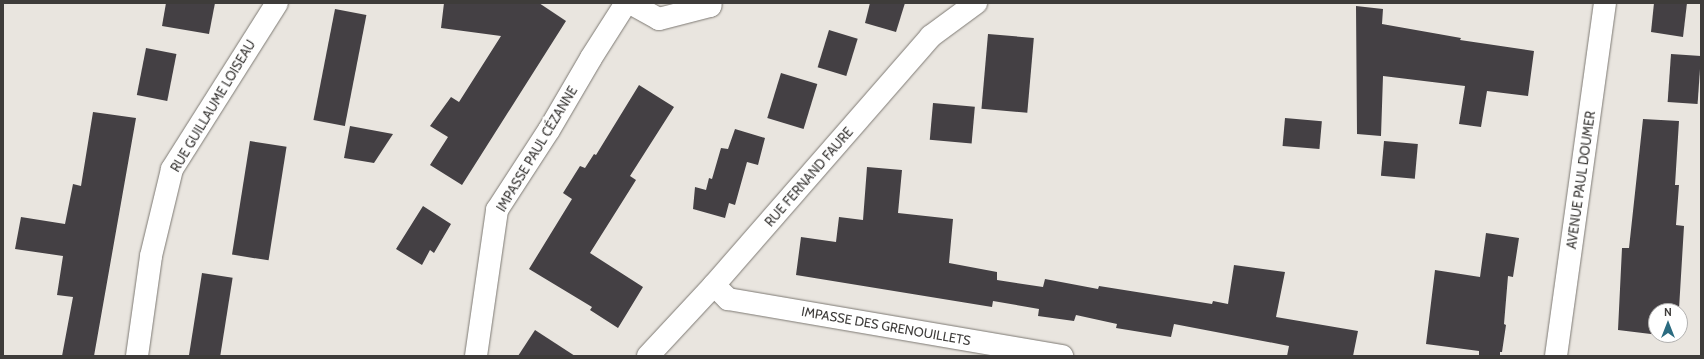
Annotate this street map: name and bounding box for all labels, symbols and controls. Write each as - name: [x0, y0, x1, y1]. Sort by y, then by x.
- street label: RUE GUILLAUME LOISEAU: [167, 37, 259, 175]
- street label: IMPASSE PAUL CÉZANNE: [493, 84, 581, 214]
- street label: AVENUE PAUL DOUMER: [1564, 110, 1598, 250]
- street label: RUE FERNAND FAURE: [762, 124, 856, 230]
- street label: IMPASSE DES GRENOUILLETS: [800, 303, 972, 349]
- north arrow: [1648, 303, 1688, 343]
- text: N: [1664, 305, 1672, 319]

